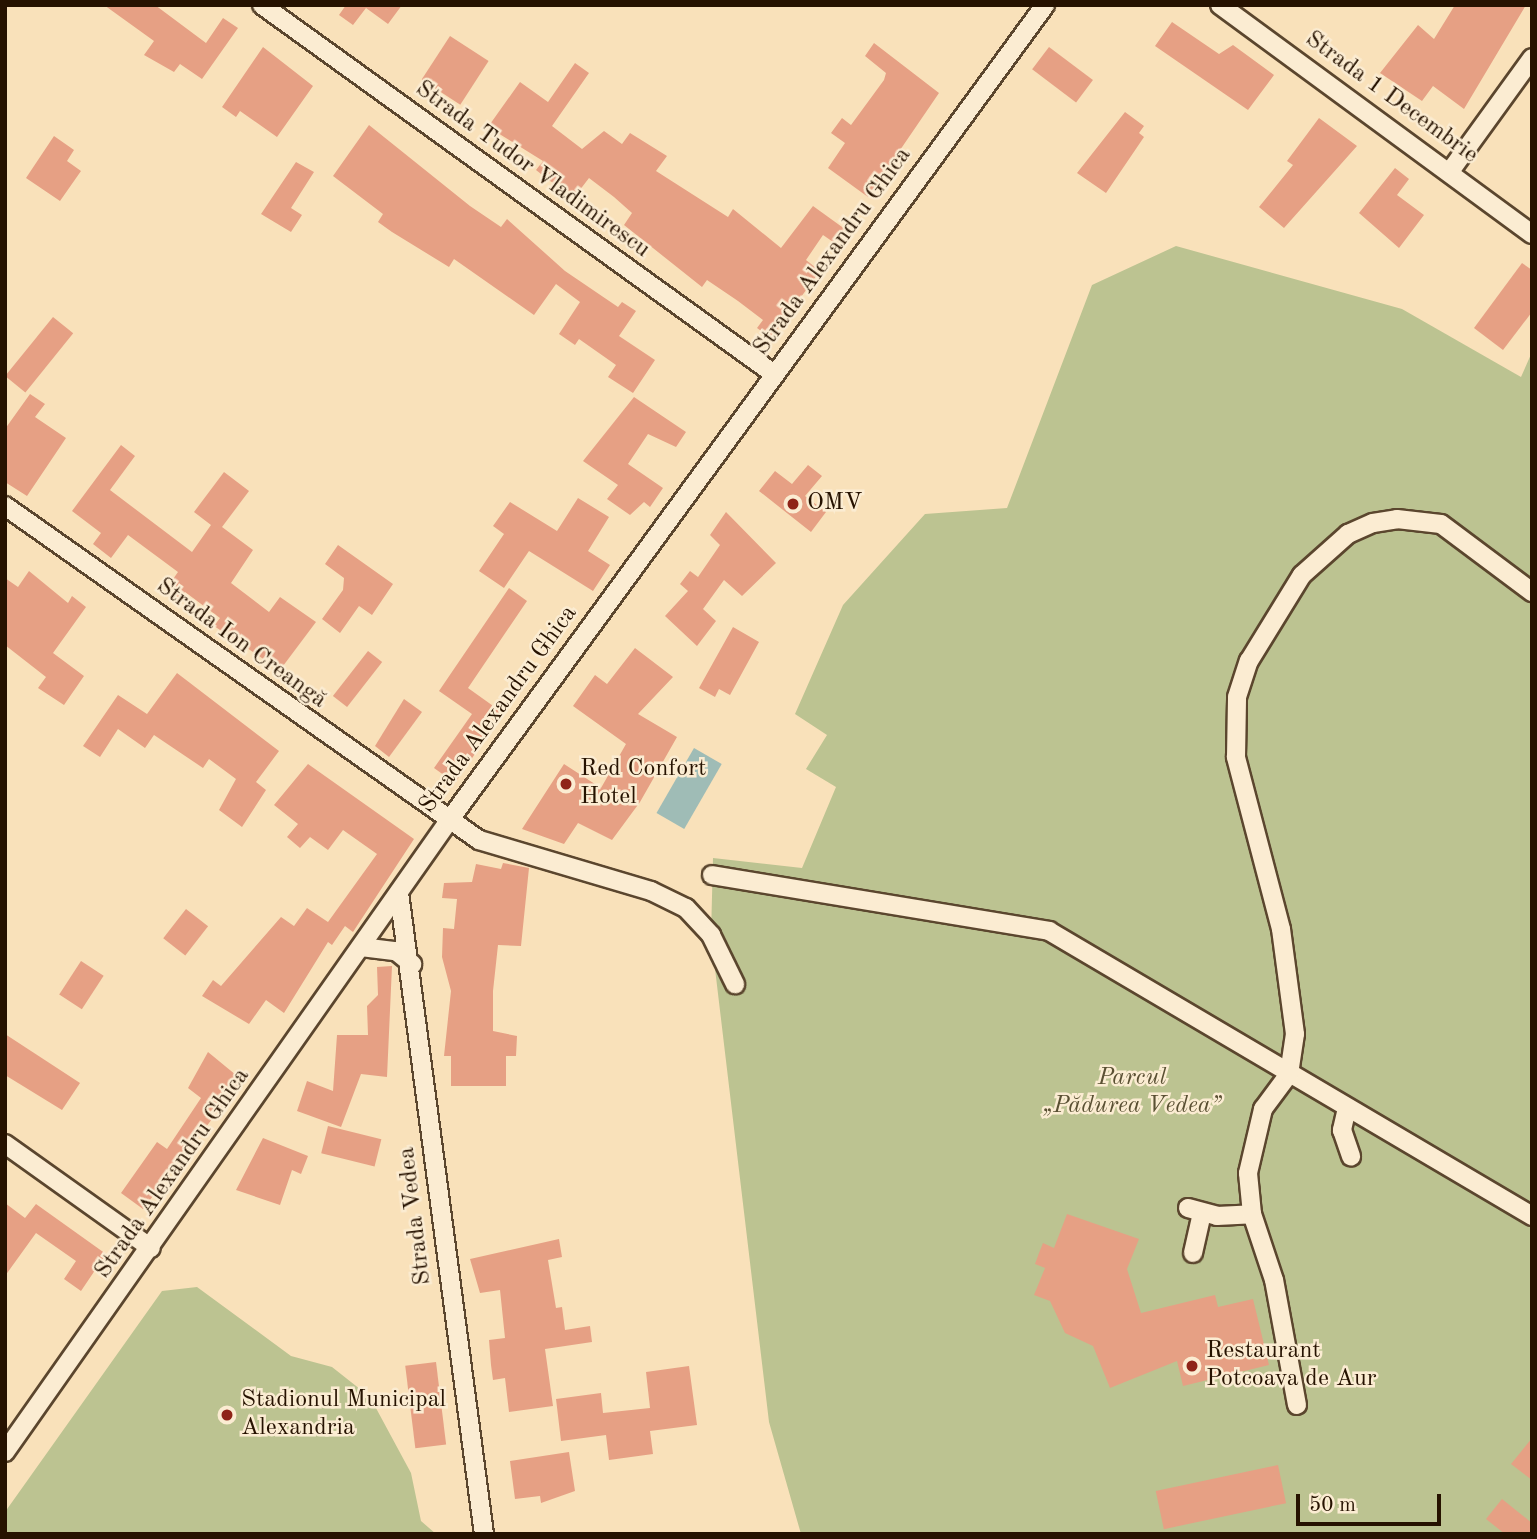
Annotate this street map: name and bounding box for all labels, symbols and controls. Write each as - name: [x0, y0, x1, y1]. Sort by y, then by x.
- street label: Strada 1 Decembrie: [1299, 26, 1483, 170]
- street label: Strada Tudor Vladimirescu: [409, 75, 655, 265]
- street label: Strada Alexandru Ghica: [748, 142, 918, 362]
- place label: OMV: [807, 490, 862, 518]
- marker: OMV: [785, 496, 801, 512]
- street label: Strada Ion Creangă: [150, 572, 332, 716]
- street label: Strada Alexandru Ghica: [414, 600, 584, 820]
- place label: Red Confort Hotel: [580, 756, 706, 812]
- marker: Red Confort Hotel: [558, 776, 574, 792]
- street label: Strada Alexandru Ghica: [89, 1063, 257, 1285]
- park label: Parcul „Pădurea Vedea”: [1043, 1065, 1221, 1121]
- street label: Strada Vedea: [393, 1145, 439, 1287]
- place label: Restaurant Potcoava de Aur: [1206, 1338, 1377, 1394]
- marker: Restaurant Potcoava de Aur: [1184, 1358, 1200, 1374]
- place label: Stadionul Municipal Alexandria: [241, 1387, 446, 1443]
- marker: Stadionul Municipal Alexandria: [219, 1407, 235, 1423]
- scale bar: [1299, 1480, 1444, 1524]
- text: 50 m: [1309, 1495, 1356, 1516]

